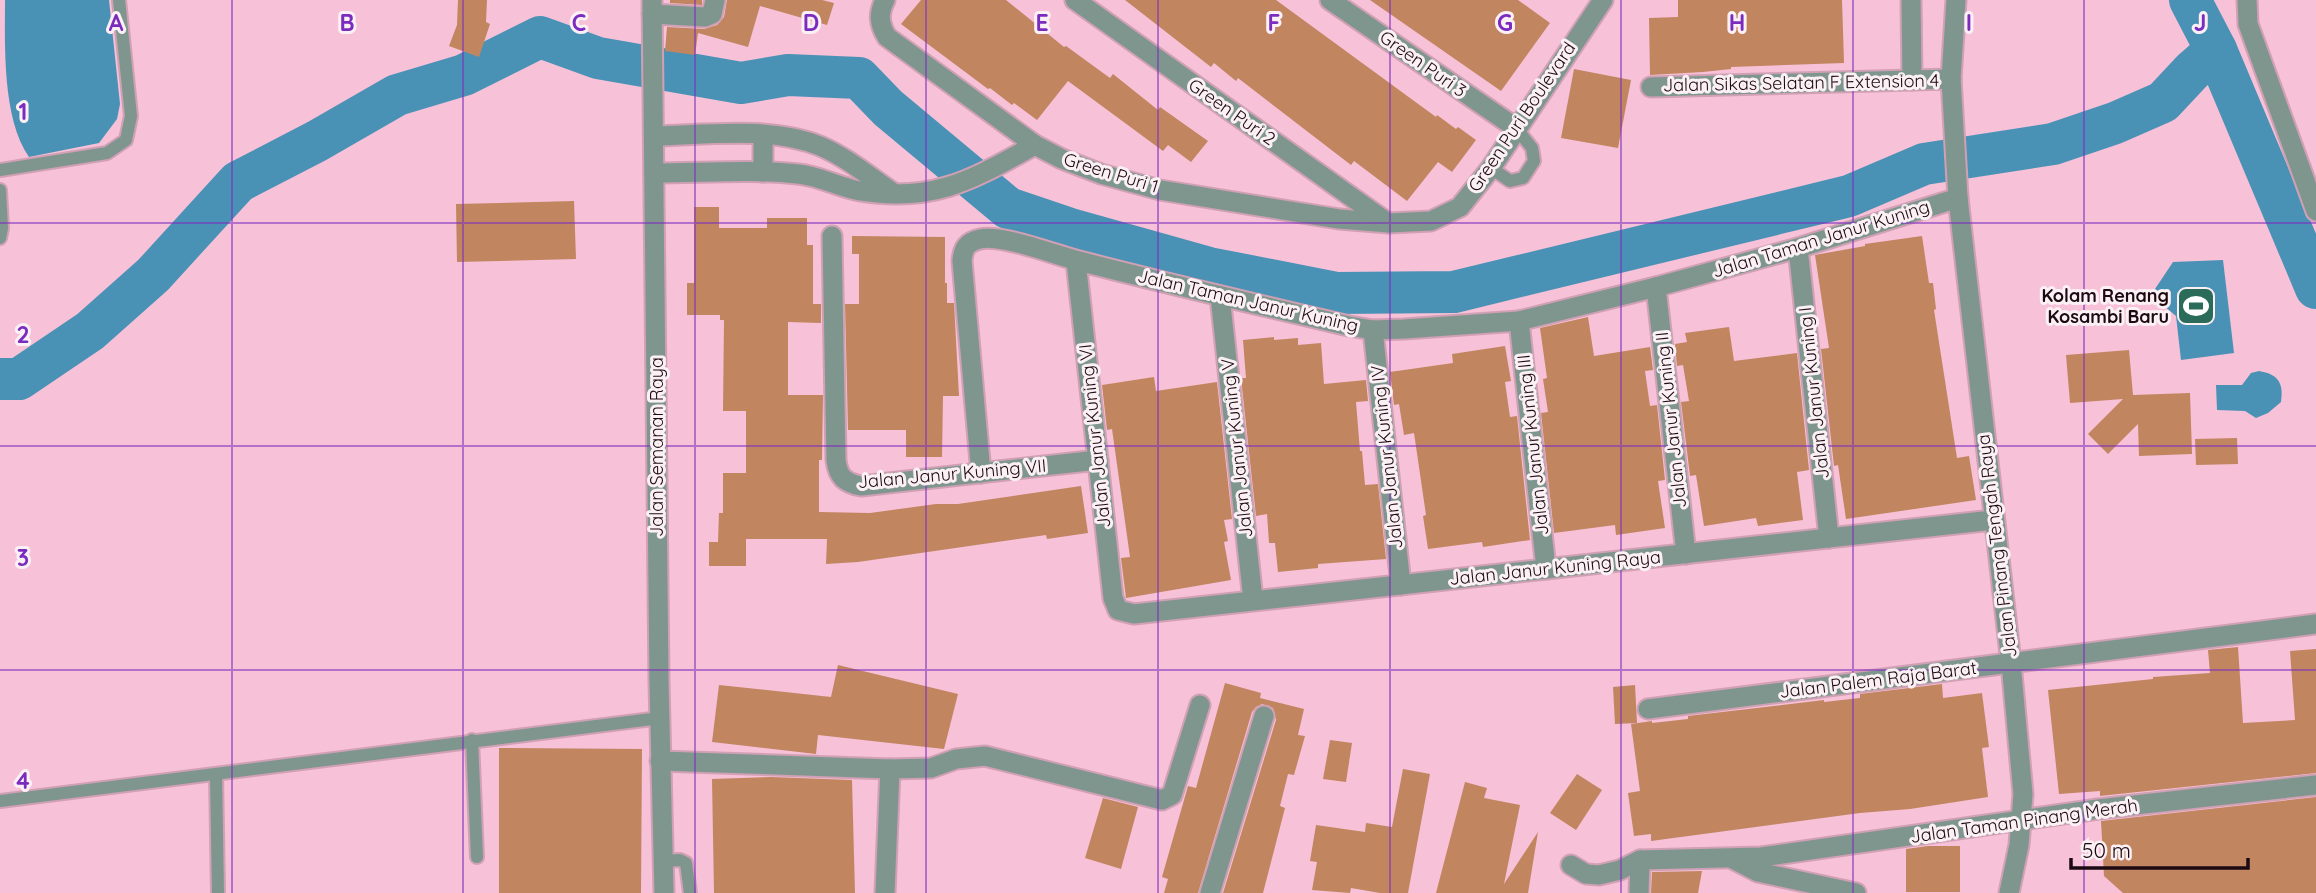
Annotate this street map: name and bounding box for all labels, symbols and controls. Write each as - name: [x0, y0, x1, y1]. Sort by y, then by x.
- text: A: [109, 8, 124, 37]
- text: B: [339, 8, 355, 37]
- text: C: [572, 8, 586, 37]
- text: D: [803, 8, 819, 37]
- text: E: [1035, 8, 1049, 37]
- text: F: [1268, 8, 1280, 37]
- text: G: [1497, 8, 1513, 37]
- text: H: [1729, 8, 1745, 37]
- text: I: [1966, 8, 1972, 37]
- text: J: [2194, 8, 2206, 37]
- street label: Green Puri 3: [1375, 25, 1471, 102]
- street label: Green Puri Boulevard: [1463, 37, 1580, 196]
- street label: Jalan Sikas Selatan F Extension 4: [1663, 69, 1939, 96]
- street label: Green Puri 2: [1184, 73, 1280, 150]
- text: 1: [19, 97, 27, 126]
- street label: Green Puri 1: [1061, 147, 1161, 198]
- street label: Jalan Taman Janur Kuning: [1709, 194, 1932, 283]
- street label: Jalan Taman Janur Kuning: [1135, 264, 1361, 337]
- place label: Kolam Renang Kosambi Baru: [2041, 284, 2169, 328]
- sports icon: Kolam Renang Kosambi Baru: [2175, 285, 2217, 327]
- street label: Jalan Janur Kuning I: [1793, 306, 1834, 480]
- text: 2: [16, 320, 30, 349]
- street label: Jalan Janur Kuning II: [1650, 331, 1691, 509]
- street label: Jalan Janur Kuning VI: [1073, 343, 1116, 529]
- street label: Jalan Janur Kuning III: [1512, 353, 1553, 537]
- street label: Jalan Semanan Raya: [645, 357, 668, 537]
- street label: Jalan Janur Kuning V: [1216, 357, 1257, 539]
- street label: Jalan Janur Kuning IV: [1365, 364, 1408, 550]
- street label: Jalan Pinang Tengah Raya: [1971, 433, 2022, 659]
- street label: Jalan Janur Kuning VII: [857, 454, 1047, 493]
- text: 3: [17, 543, 29, 572]
- street label: Jalan Janur Kuning Raya: [1448, 545, 1662, 590]
- street label: Jalan Palem Raja Barat: [1778, 656, 1978, 703]
- text: 4: [16, 766, 30, 795]
- street label: Jalan Taman Pinang Merah: [1909, 793, 2139, 848]
- scale bar: [2071, 826, 2248, 870]
- text: 50 m: [2082, 837, 2131, 863]

